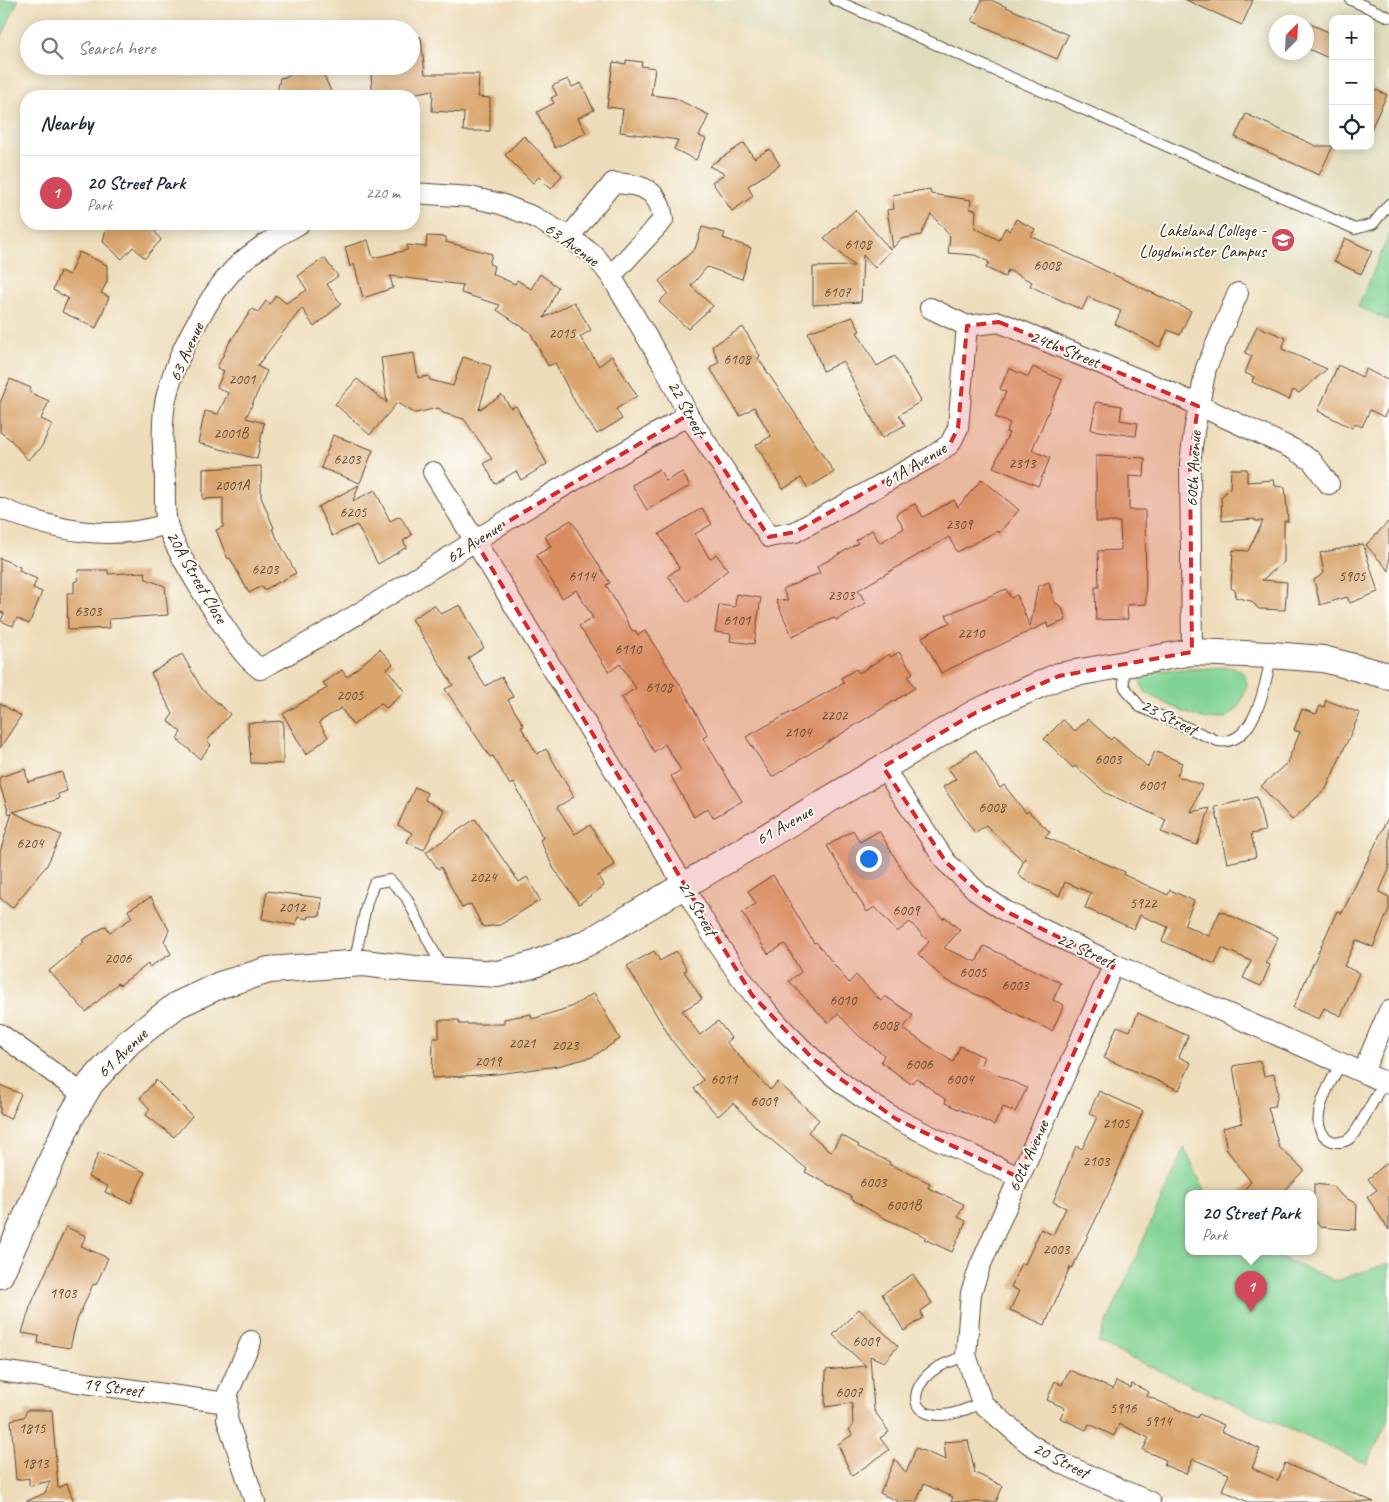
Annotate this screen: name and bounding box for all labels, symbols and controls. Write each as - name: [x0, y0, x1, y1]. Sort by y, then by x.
- north arrow: [1269, 15, 1314, 60]
- map controls: [1329, 15, 1374, 150]
- button: +: [1329, 15, 1374, 60]
- search box: [20, 20, 420, 75]
- icon: search: [38, 34, 66, 62]
- text: Search here: [78, 36, 155, 60]
- button: −: [1329, 60, 1374, 105]
- button: locate: [1329, 105, 1374, 150]
- text: Nearby: [40, 110, 93, 136]
- text: 20 Street Park: [87, 171, 185, 195]
- text: 1: [52, 183, 60, 203]
- text: 220 m: [366, 183, 400, 203]
- text: Park: [87, 195, 112, 215]
- street label: 63 Avenue: [540, 217, 604, 272]
- place label: Lakeland College - Lloydminster Campus: [1139, 219, 1268, 262]
- school or university icon: Lakeland College - Lloydminster Campus: [1270, 227, 1296, 253]
- house number: 6108: [844, 235, 873, 254]
- house number: 6008: [1033, 256, 1062, 275]
- house number: 6107: [823, 283, 852, 302]
- street label: 63 Avenue: [163, 318, 209, 385]
- house number: 2015: [548, 324, 577, 343]
- street label: 24th Street: [1027, 325, 1105, 374]
- house number: 6108: [723, 350, 752, 369]
- house number: 2001: [228, 370, 257, 389]
- street label: 22 Street: [663, 377, 713, 442]
- house number: 2001B: [214, 424, 250, 443]
- street label: 60th Avenue: [1180, 429, 1206, 508]
- street label: 61A Avenue: [878, 437, 951, 493]
- house number: 6203: [333, 450, 362, 469]
- house number: 2313: [1008, 454, 1037, 473]
- house number: 2001A: [215, 476, 251, 495]
- house number: 6205: [339, 503, 368, 522]
- street label: 62 Avenue: [442, 515, 507, 568]
- house number: 2309: [945, 515, 974, 534]
- street label: 20A Street Close: [162, 527, 233, 628]
- house number: 6203: [251, 560, 280, 579]
- house number: 6114: [568, 567, 597, 586]
- house number: 5905: [1338, 567, 1367, 586]
- house number: 2303: [827, 586, 856, 605]
- house number: 6303: [74, 602, 103, 621]
- house number: 6101: [723, 611, 752, 630]
- house number: 2210: [957, 624, 986, 643]
- house number: 6110: [614, 640, 643, 659]
- house number: 6108: [645, 678, 674, 697]
- house number: 2005: [336, 686, 365, 705]
- street label: 23 Street: [1137, 694, 1203, 742]
- house number: 2202: [820, 706, 849, 725]
- house number: 2104: [784, 723, 813, 742]
- house number: 6003: [1094, 750, 1123, 769]
- house number: 6001: [1138, 776, 1167, 795]
- house number: 6008: [978, 798, 1007, 817]
- street label: 61 Avenue: [752, 799, 817, 850]
- house number: 6204: [16, 834, 45, 853]
- your location: [856, 846, 882, 872]
- house number: 2024: [469, 868, 498, 887]
- street label: 21 Street: [674, 877, 724, 942]
- house number: 5922: [1129, 894, 1158, 913]
- house number: 2012: [278, 898, 307, 917]
- house number: 6009: [892, 901, 921, 920]
- street label: 22 Street: [1053, 927, 1119, 974]
- house number: 2006: [104, 949, 133, 968]
- house number: 6005: [959, 963, 988, 982]
- house number: 6003: [1001, 976, 1030, 995]
- house number: 6010: [829, 991, 858, 1010]
- house number: 6008: [871, 1016, 900, 1035]
- street label: 61 Avenue: [92, 1023, 153, 1082]
- house number: 2021: [508, 1034, 537, 1053]
- house number: 2023: [551, 1036, 580, 1055]
- house number: 2019: [474, 1052, 503, 1071]
- house number: 6006: [905, 1055, 934, 1074]
- house number: 6011: [710, 1070, 739, 1089]
- house number: 6004: [946, 1070, 975, 1089]
- house number: 6009: [750, 1092, 779, 1111]
- house number: 2105: [1102, 1114, 1131, 1133]
- street label: 60th Avenue: [1002, 1116, 1054, 1195]
- house number: 2103: [1082, 1152, 1111, 1171]
- house number: 6003: [859, 1173, 888, 1192]
- popup: [1185, 1190, 1317, 1255]
- house number: 6001B: [887, 1196, 923, 1215]
- text: 20 Street Park: [1202, 1201, 1300, 1225]
- text: Park: [1202, 1225, 1227, 1245]
- house number: 2003: [1042, 1240, 1071, 1259]
- pin: 1: [1235, 1271, 1267, 1312]
- house number: 1903: [49, 1284, 78, 1303]
- house number: 6009: [852, 1332, 881, 1351]
- street label: 19 Street: [82, 1372, 147, 1402]
- house number: 6007: [835, 1383, 864, 1402]
- house number: 5916: [1109, 1399, 1138, 1418]
- house number: 5914: [1144, 1412, 1173, 1431]
- house number: 1815: [18, 1419, 47, 1438]
- street label: 20 Street: [1029, 1437, 1095, 1485]
- house number: 1813: [21, 1454, 50, 1473]

